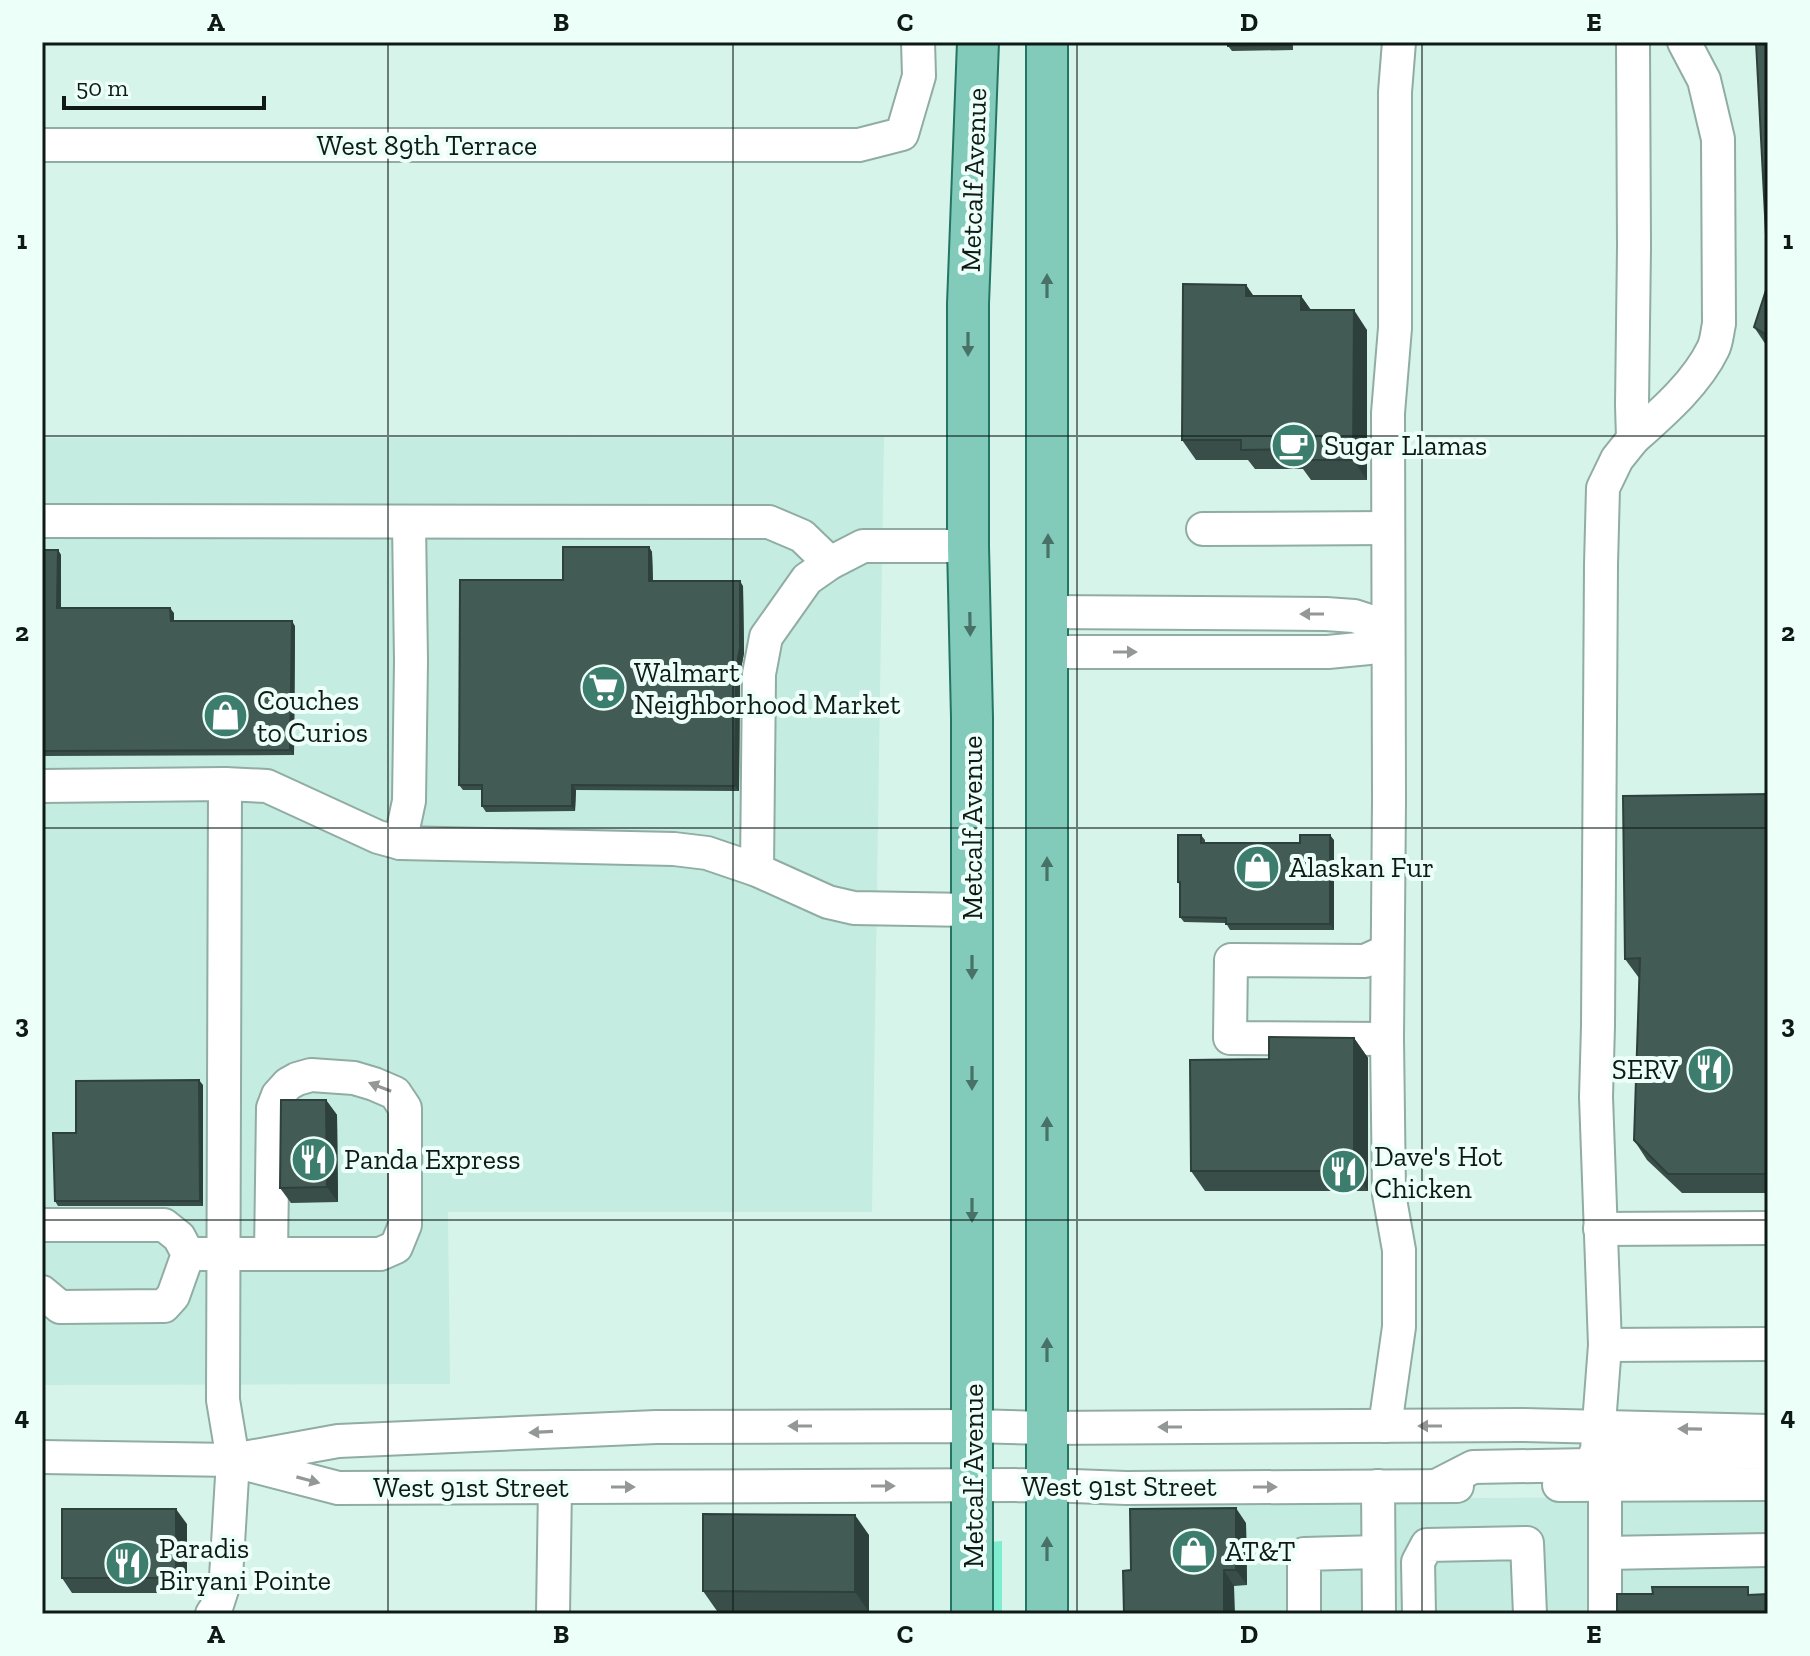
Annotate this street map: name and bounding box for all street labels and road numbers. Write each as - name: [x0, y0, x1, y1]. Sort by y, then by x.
- street label: Metcalf Avenue: [954, 87, 993, 273]
- street label: West 89th Terrace: [317, 129, 537, 162]
- street label: Metcalf Avenue: [956, 736, 989, 920]
- street label: Metcalf Avenue: [957, 1384, 990, 1568]
- street label: West 91st Street: [1021, 1470, 1217, 1503]
- street label: West 91st Street: [373, 1471, 569, 1504]

